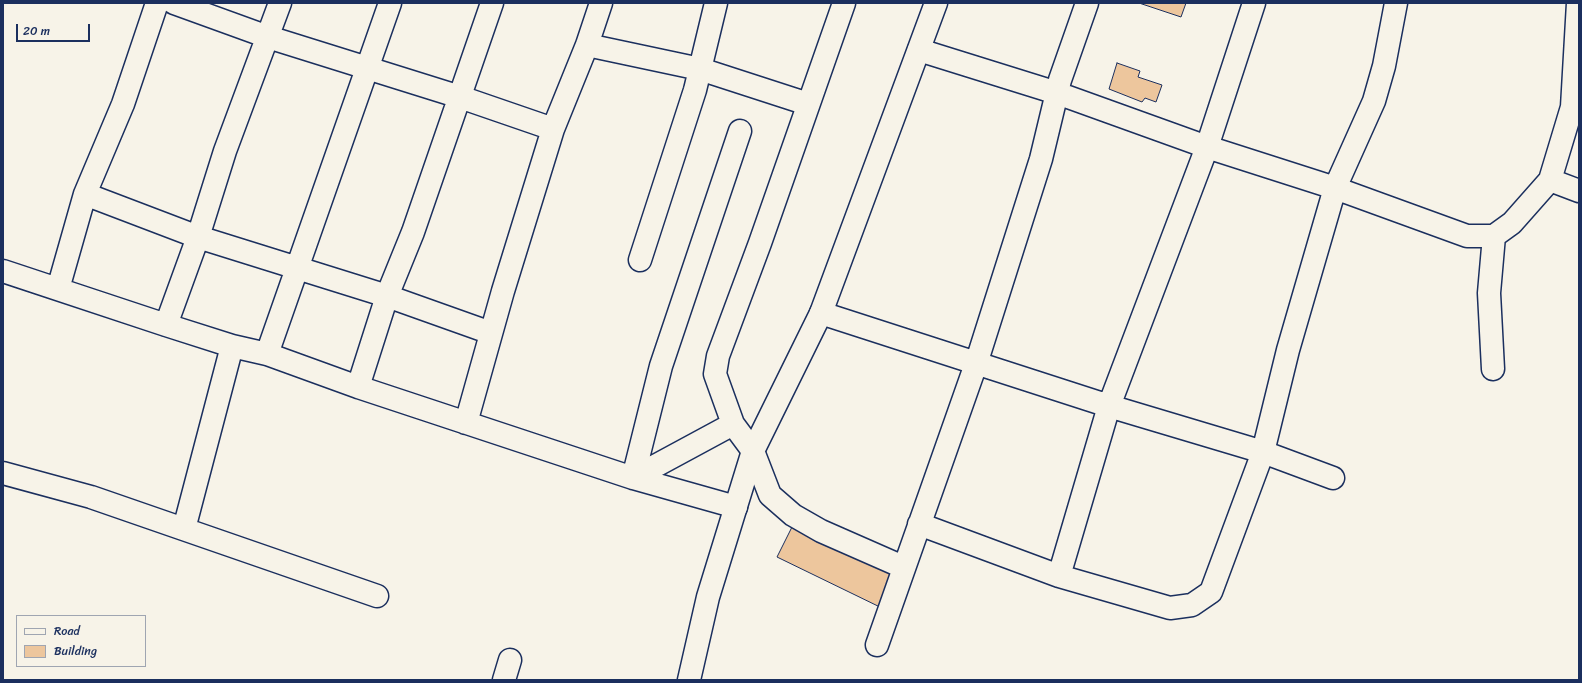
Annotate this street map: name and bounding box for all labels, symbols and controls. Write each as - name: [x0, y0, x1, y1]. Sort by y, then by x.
- scale bar: [18, 16, 92, 42]
- text: 20 m: [23, 20, 50, 42]
- legend: [16, 615, 146, 667]
- text: Road: [54, 620, 80, 642]
- text: Building: [54, 640, 97, 662]

